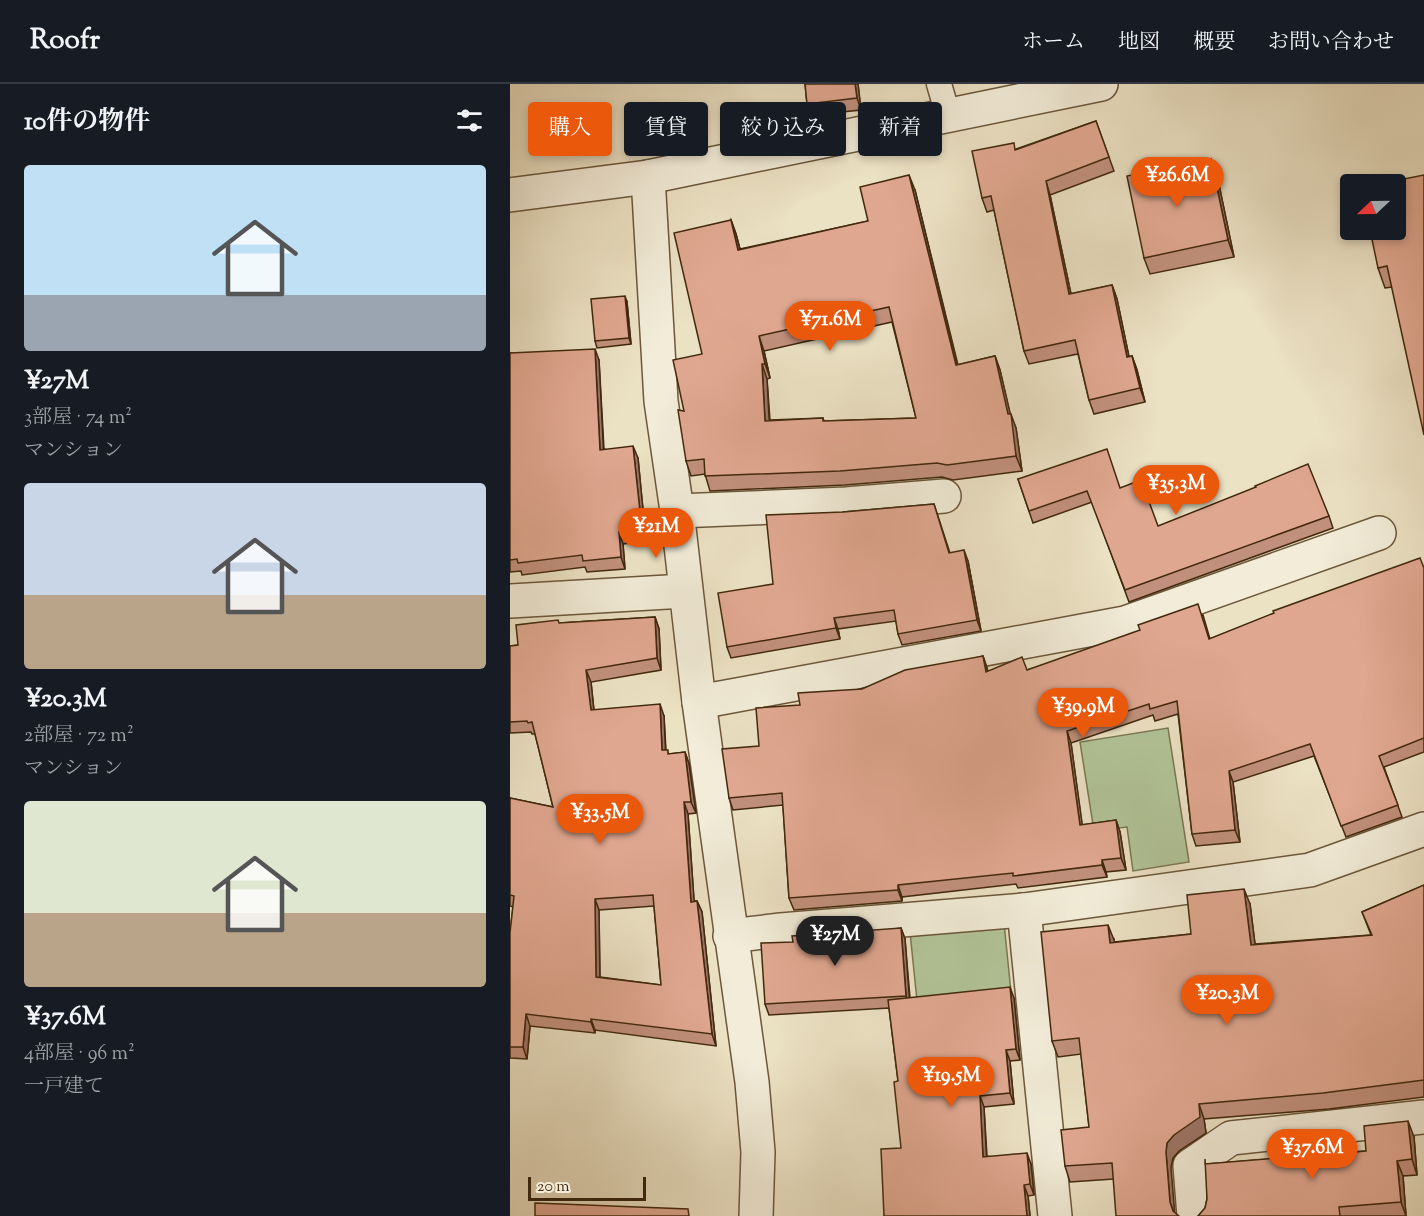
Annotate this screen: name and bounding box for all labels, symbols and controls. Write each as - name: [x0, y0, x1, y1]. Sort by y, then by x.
- text: Roofr: [30, 21, 100, 61]
- text: ホーム: [1022, 28, 1085, 58]
- text: 地図: [1118, 28, 1160, 58]
- text: 概要: [1193, 28, 1235, 58]
- text: お問い合わせ: [1268, 28, 1394, 58]
- chip: 購入: [528, 102, 612, 156]
- chip: 賃貸: [624, 102, 708, 156]
- chip: 絞り込み: [720, 102, 846, 156]
- chip: 新着: [858, 102, 942, 156]
- text: 10件の物件: [24, 104, 150, 141]
- icon: filters: [453, 104, 486, 137]
- pin: ¥26.6M: [1128, 157, 1226, 208]
- text: ¥26.6M: [1145, 162, 1209, 191]
- north arrow: [1340, 174, 1406, 240]
- map controls: [1340, 174, 1406, 240]
- icon: home: [201, 204, 309, 312]
- pin: ¥71.6M: [781, 301, 879, 352]
- text: ¥71.6M: [799, 306, 861, 335]
- text: ¥27M: [24, 363, 89, 400]
- text: 3部屋 · 74 m²: [24, 404, 132, 433]
- text: マンション: [24, 437, 123, 466]
- pin: ¥35.3M: [1127, 465, 1225, 516]
- text: ¥35.3M: [1146, 470, 1206, 499]
- pin: ¥21M: [620, 508, 692, 559]
- text: ¥21M: [632, 513, 680, 542]
- icon: home: [201, 522, 309, 630]
- text: ¥20.3M: [24, 681, 107, 718]
- pin: ¥39.9M: [1034, 688, 1132, 739]
- text: ¥39.9M: [1051, 693, 1115, 722]
- text: 2部屋 · 72 m²: [24, 722, 134, 751]
- text: マンション: [24, 755, 123, 784]
- pin: ¥33.5M: [551, 794, 649, 845]
- text: ¥33.5M: [570, 799, 630, 828]
- icon: home: [201, 840, 309, 948]
- pin: ¥27M: [799, 916, 871, 967]
- text: ¥27M: [810, 921, 860, 950]
- pin: ¥20.3M: [1178, 975, 1276, 1026]
- text: ¥20.3M: [1195, 980, 1259, 1009]
- text: ¥37.6M: [24, 999, 106, 1036]
- text: 4部屋 · 96 m²: [24, 1040, 135, 1069]
- pin: ¥19.5M: [902, 1057, 1000, 1108]
- text: ¥19.5M: [921, 1062, 981, 1091]
- text: 一戸建て: [24, 1073, 104, 1102]
- pin: ¥37.6M: [1263, 1129, 1361, 1180]
- text: ¥37.6M: [1280, 1134, 1344, 1163]
- scale bar: [528, 1174, 646, 1202]
- text: 20 m: [537, 1176, 570, 1199]

